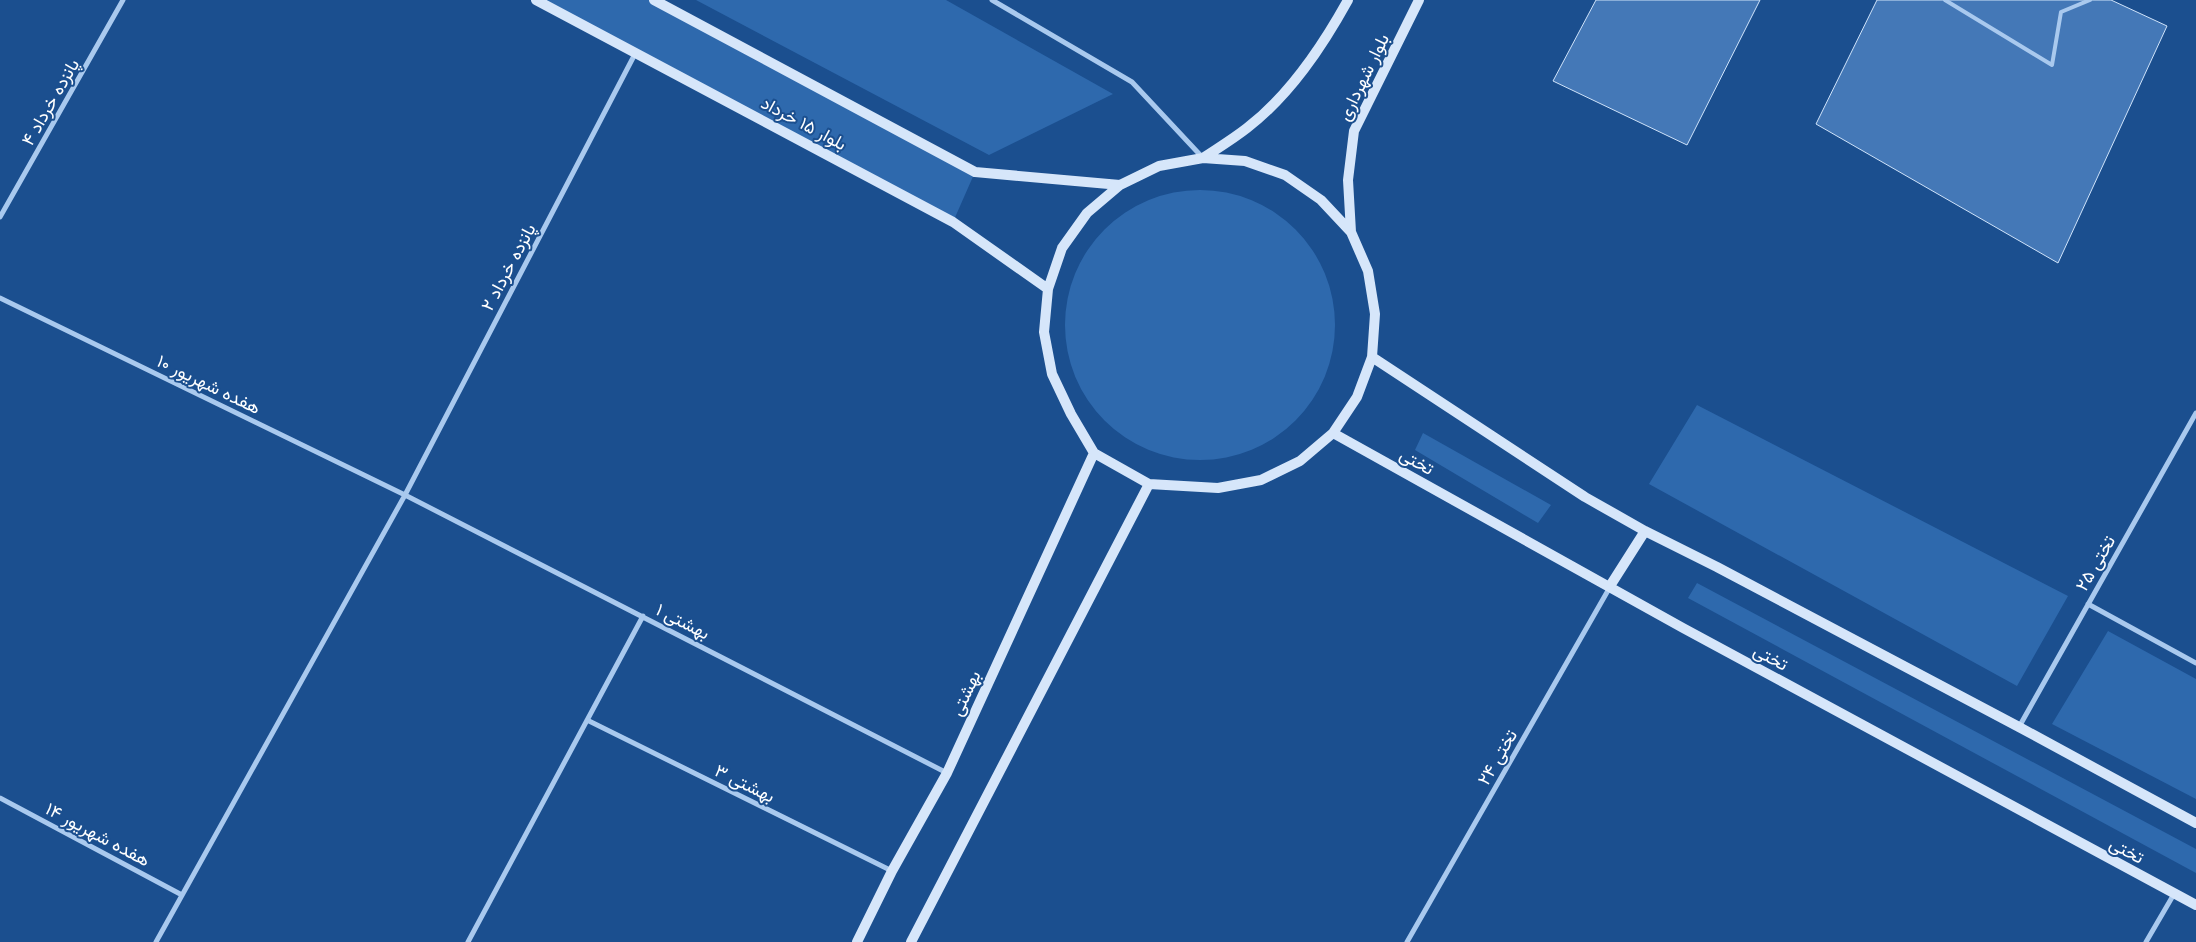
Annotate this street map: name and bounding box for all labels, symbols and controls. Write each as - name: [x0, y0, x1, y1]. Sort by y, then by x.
- street label: بلوار شهرداری: [1332, 30, 1394, 124]
- street label: پانزده خرداد ۴: [16, 54, 85, 150]
- street label: بلوار ۱۵ خرداد: [757, 91, 851, 155]
- street label: پانزده خرداد ۲: [475, 219, 542, 315]
- street label: هفده شهریور ۱۰: [153, 349, 265, 419]
- street label: تختی: [1396, 442, 1438, 480]
- street label: تختی ۲۵: [2070, 531, 2120, 595]
- street label: بهشتی ۱: [652, 598, 714, 644]
- street label: تختی: [1750, 638, 1792, 676]
- street label: بهشتی: [945, 667, 985, 719]
- street label: تختی ۲۴: [1472, 725, 1522, 789]
- street label: بهشتی ۳: [711, 759, 779, 807]
- street label: هفده شهریور ۱۴: [42, 797, 154, 871]
- street label: تختی: [2106, 831, 2148, 869]

